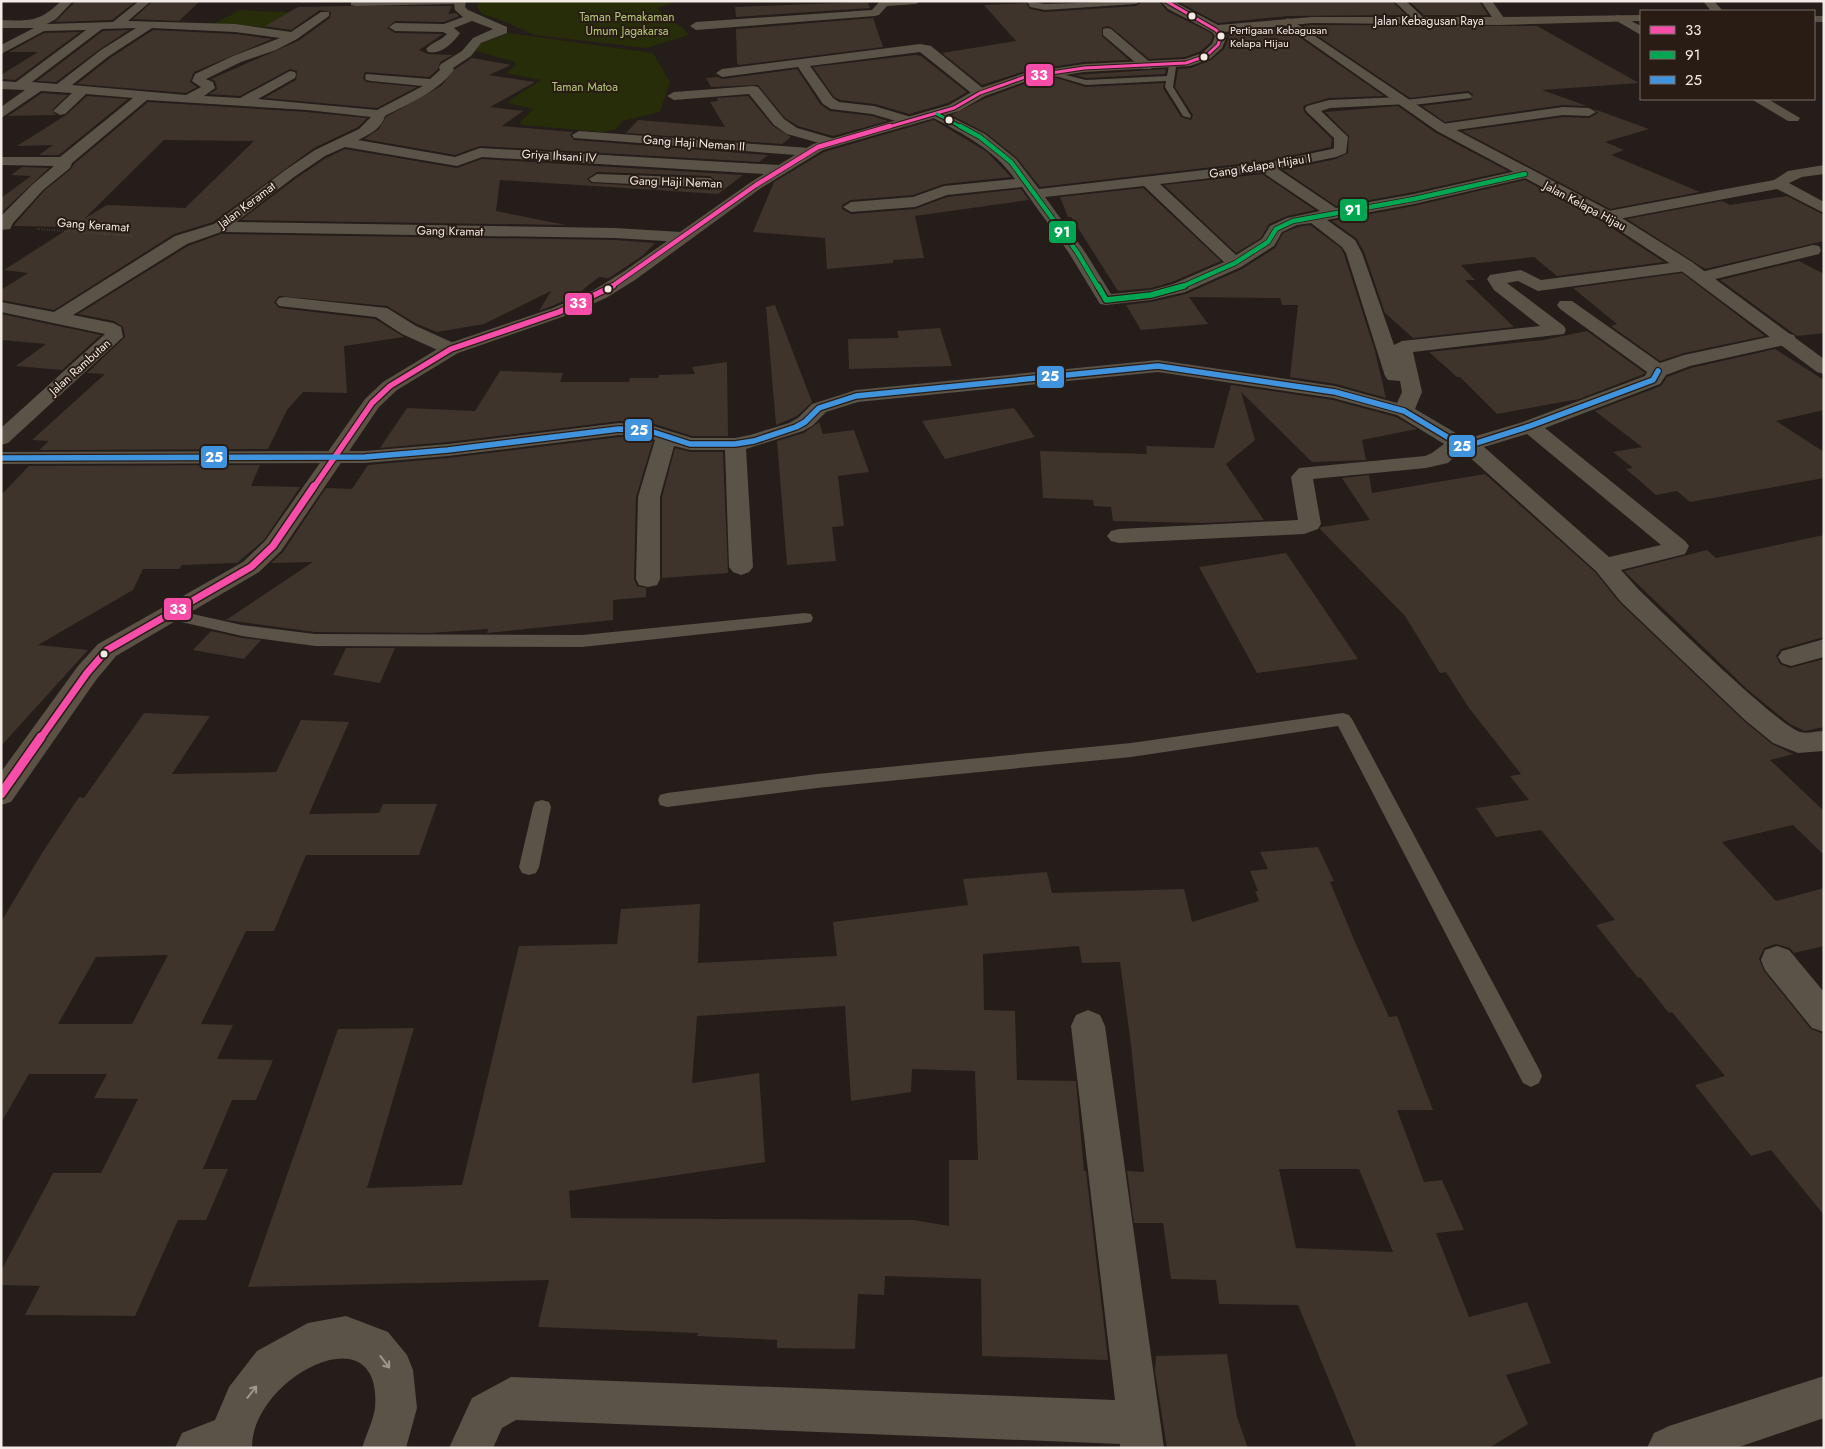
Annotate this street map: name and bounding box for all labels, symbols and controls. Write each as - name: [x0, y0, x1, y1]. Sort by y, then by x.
- park label: Taman Pemakaman Umum Jagakarsa: [579, 8, 675, 40]
- legend: [1640, 10, 1815, 100]
- unlabelled marker: [1187, 11, 1197, 21]
- street label: Jalan Kebagusan Raya: [1372, 12, 1484, 30]
- text: 33: [1685, 19, 1701, 41]
- place label: Pertigaan Kebagusan Kelapa Hijau: [1230, 22, 1327, 51]
- marker: Pertigaan Kebagusan Kelapa Hijau: [1216, 31, 1226, 41]
- text: 91: [1685, 44, 1700, 66]
- unlabelled marker: [1199, 52, 1209, 62]
- line badge: 33: [1025, 63, 1054, 87]
- text: 33: [1030, 65, 1048, 85]
- text: 25: [1685, 69, 1702, 91]
- park label: Taman Matoa: [552, 78, 618, 96]
- unlabelled marker: [944, 115, 954, 125]
- street label: Gang Haji Neman II: [642, 130, 746, 156]
- street label: Griya Ihsani IV: [521, 145, 597, 167]
- street label: Gang Kelapa Hijau I: [1208, 149, 1312, 183]
- street label: Gang Haji Neman: [629, 171, 723, 193]
- street label: Jalan Kelapa Hijau: [1539, 176, 1629, 235]
- street label: Jalan Keramat: [213, 177, 279, 234]
- line badge: 91: [1339, 198, 1368, 222]
- text: 91: [1345, 200, 1361, 220]
- street label: Gang Keramat: [56, 213, 130, 237]
- line badge: 91: [1048, 220, 1077, 244]
- street label: Gang Kramat: [417, 221, 484, 241]
- text: 91: [1054, 222, 1070, 242]
- unlabelled marker: [603, 284, 613, 294]
- line badge: 33: [564, 292, 593, 316]
- text: 33: [569, 293, 587, 313]
- street label: Jalan Rambutan: [44, 335, 115, 401]
- line badge: 25: [1036, 365, 1065, 389]
- text: 25: [1041, 366, 1059, 386]
- line badge: 25: [624, 418, 653, 442]
- text: 25: [630, 420, 648, 440]
- line badge: 25: [1448, 434, 1476, 458]
- text: 25: [1453, 436, 1471, 456]
- line badge: 25: [200, 445, 228, 469]
- text: 25: [205, 447, 223, 467]
- line badge: 33: [163, 597, 192, 621]
- text: 33: [169, 599, 187, 619]
- unlabelled marker: [99, 649, 109, 659]
- one-way arrow: [380, 1356, 391, 1369]
- one-way arrow: [246, 1386, 257, 1399]

